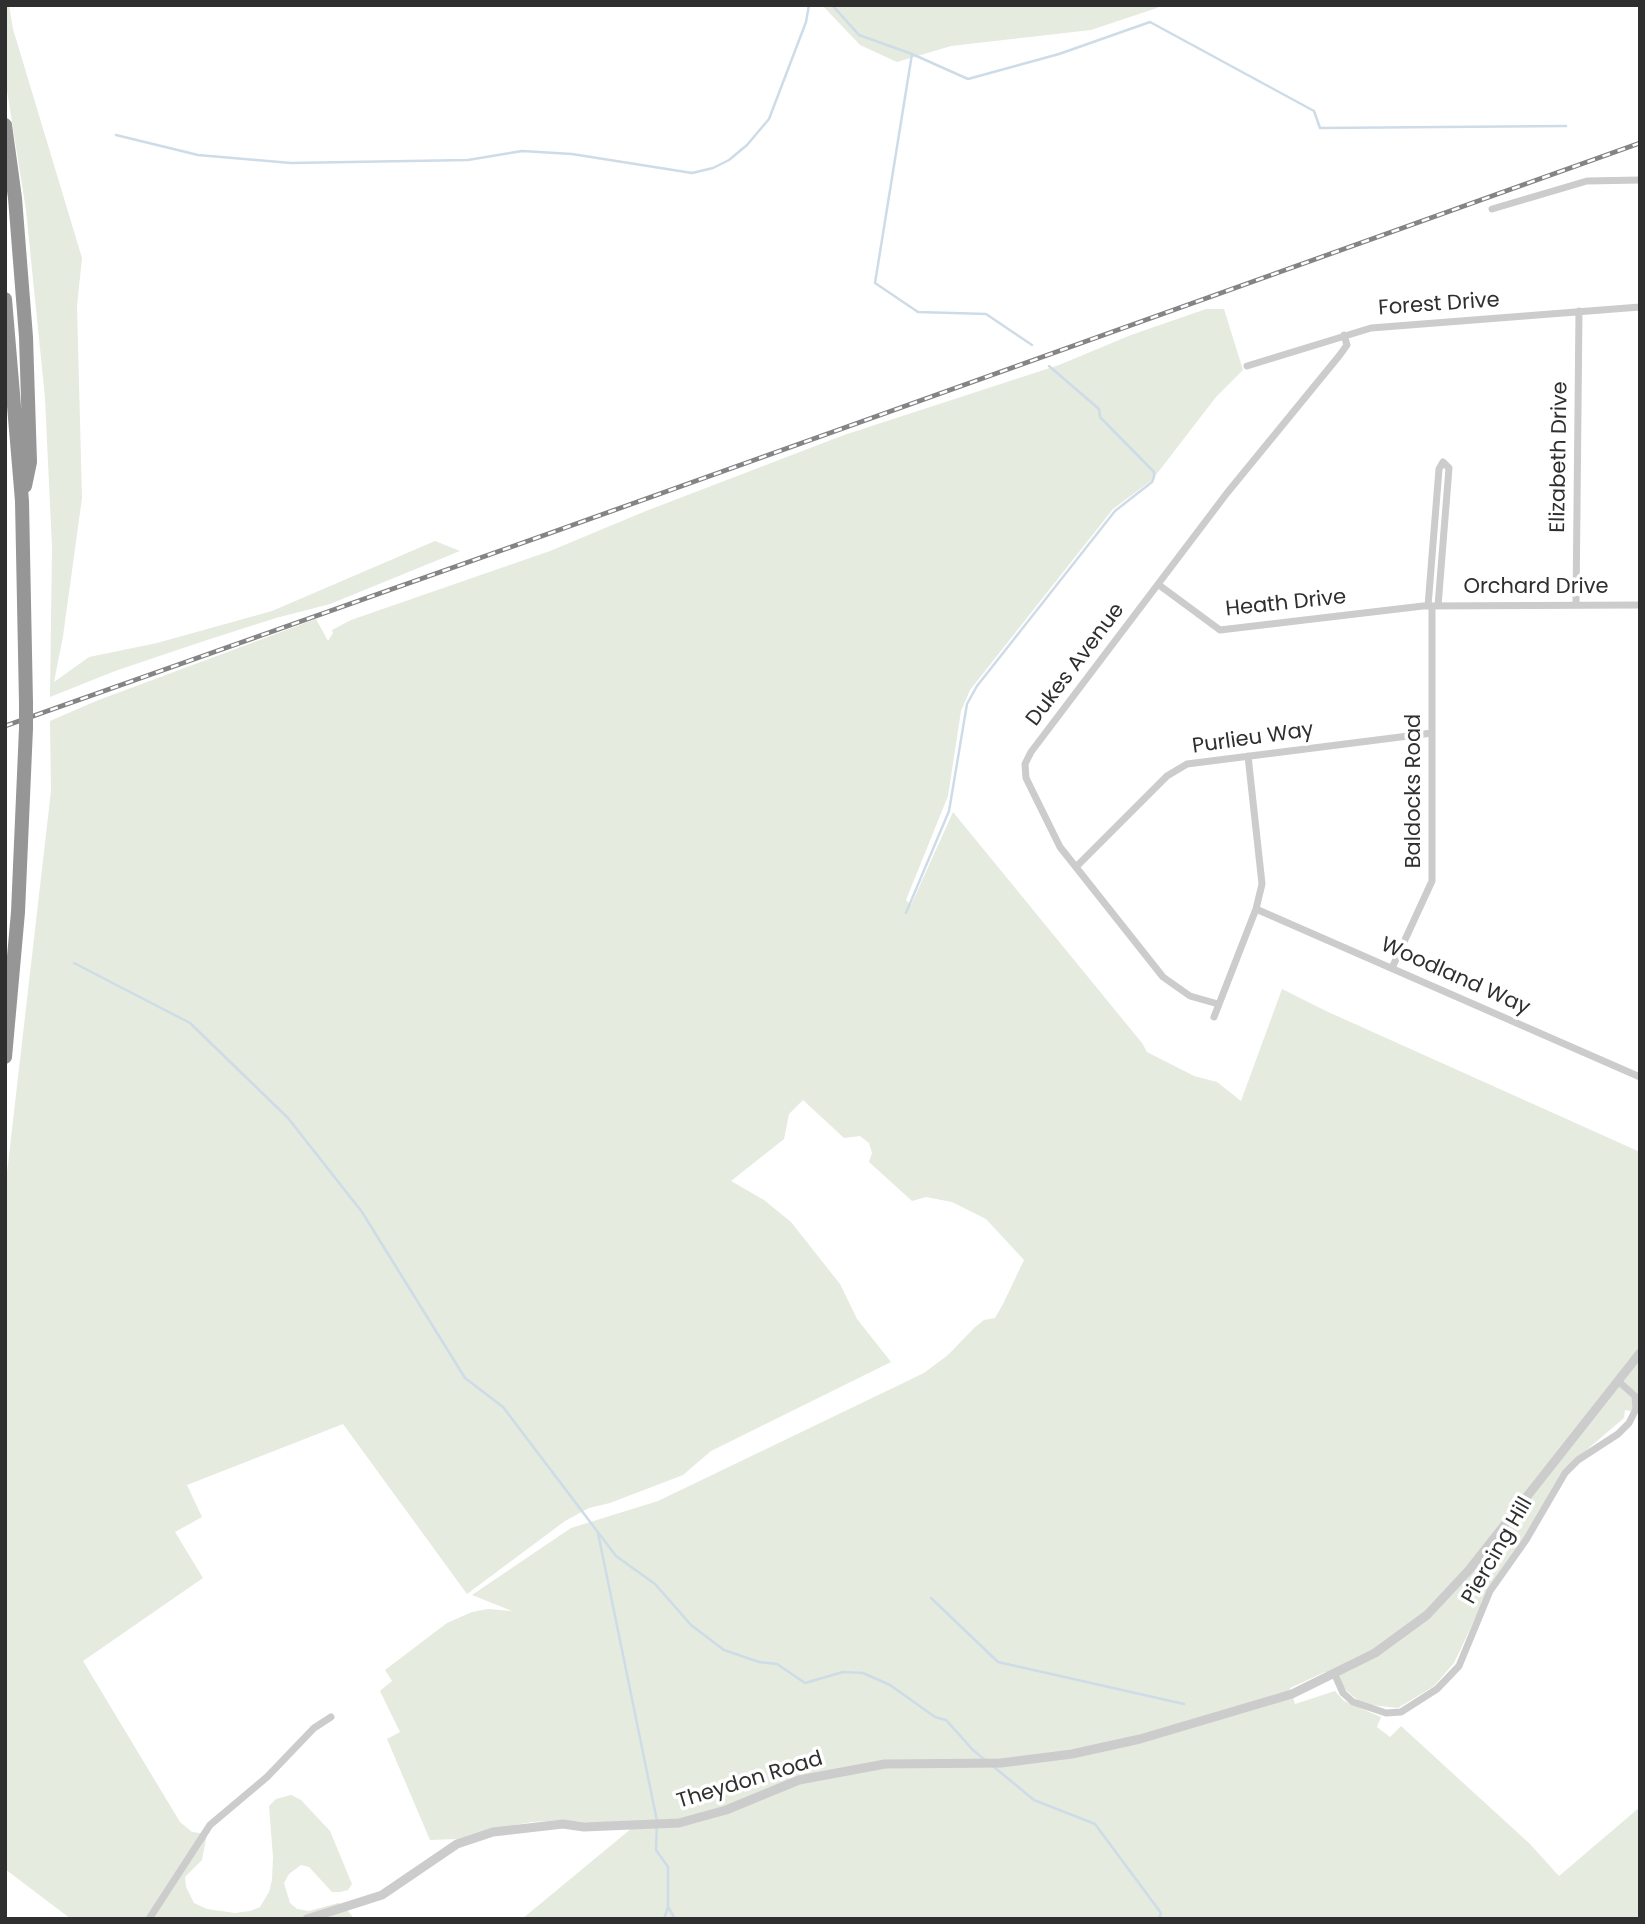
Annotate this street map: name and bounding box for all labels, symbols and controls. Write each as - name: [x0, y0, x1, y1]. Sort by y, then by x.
- street label: Forest Drive: [1377, 288, 1501, 322]
- street label: Elizabeth Drive: [1546, 381, 1574, 533]
- street label: Orchard Drive: [1463, 575, 1609, 601]
- street label: Heath Drive: [1224, 585, 1348, 623]
- street label: Dukes Avenue: [1022, 598, 1130, 732]
- street label: Baldocks Road: [1402, 714, 1428, 868]
- street label: Purlieu Way: [1191, 718, 1315, 760]
- street label: Woodland Way: [1376, 933, 1534, 1021]
- street label: Piercing Hill: [1457, 1493, 1539, 1609]
- street label: Theydon Road: [674, 1747, 826, 1815]

